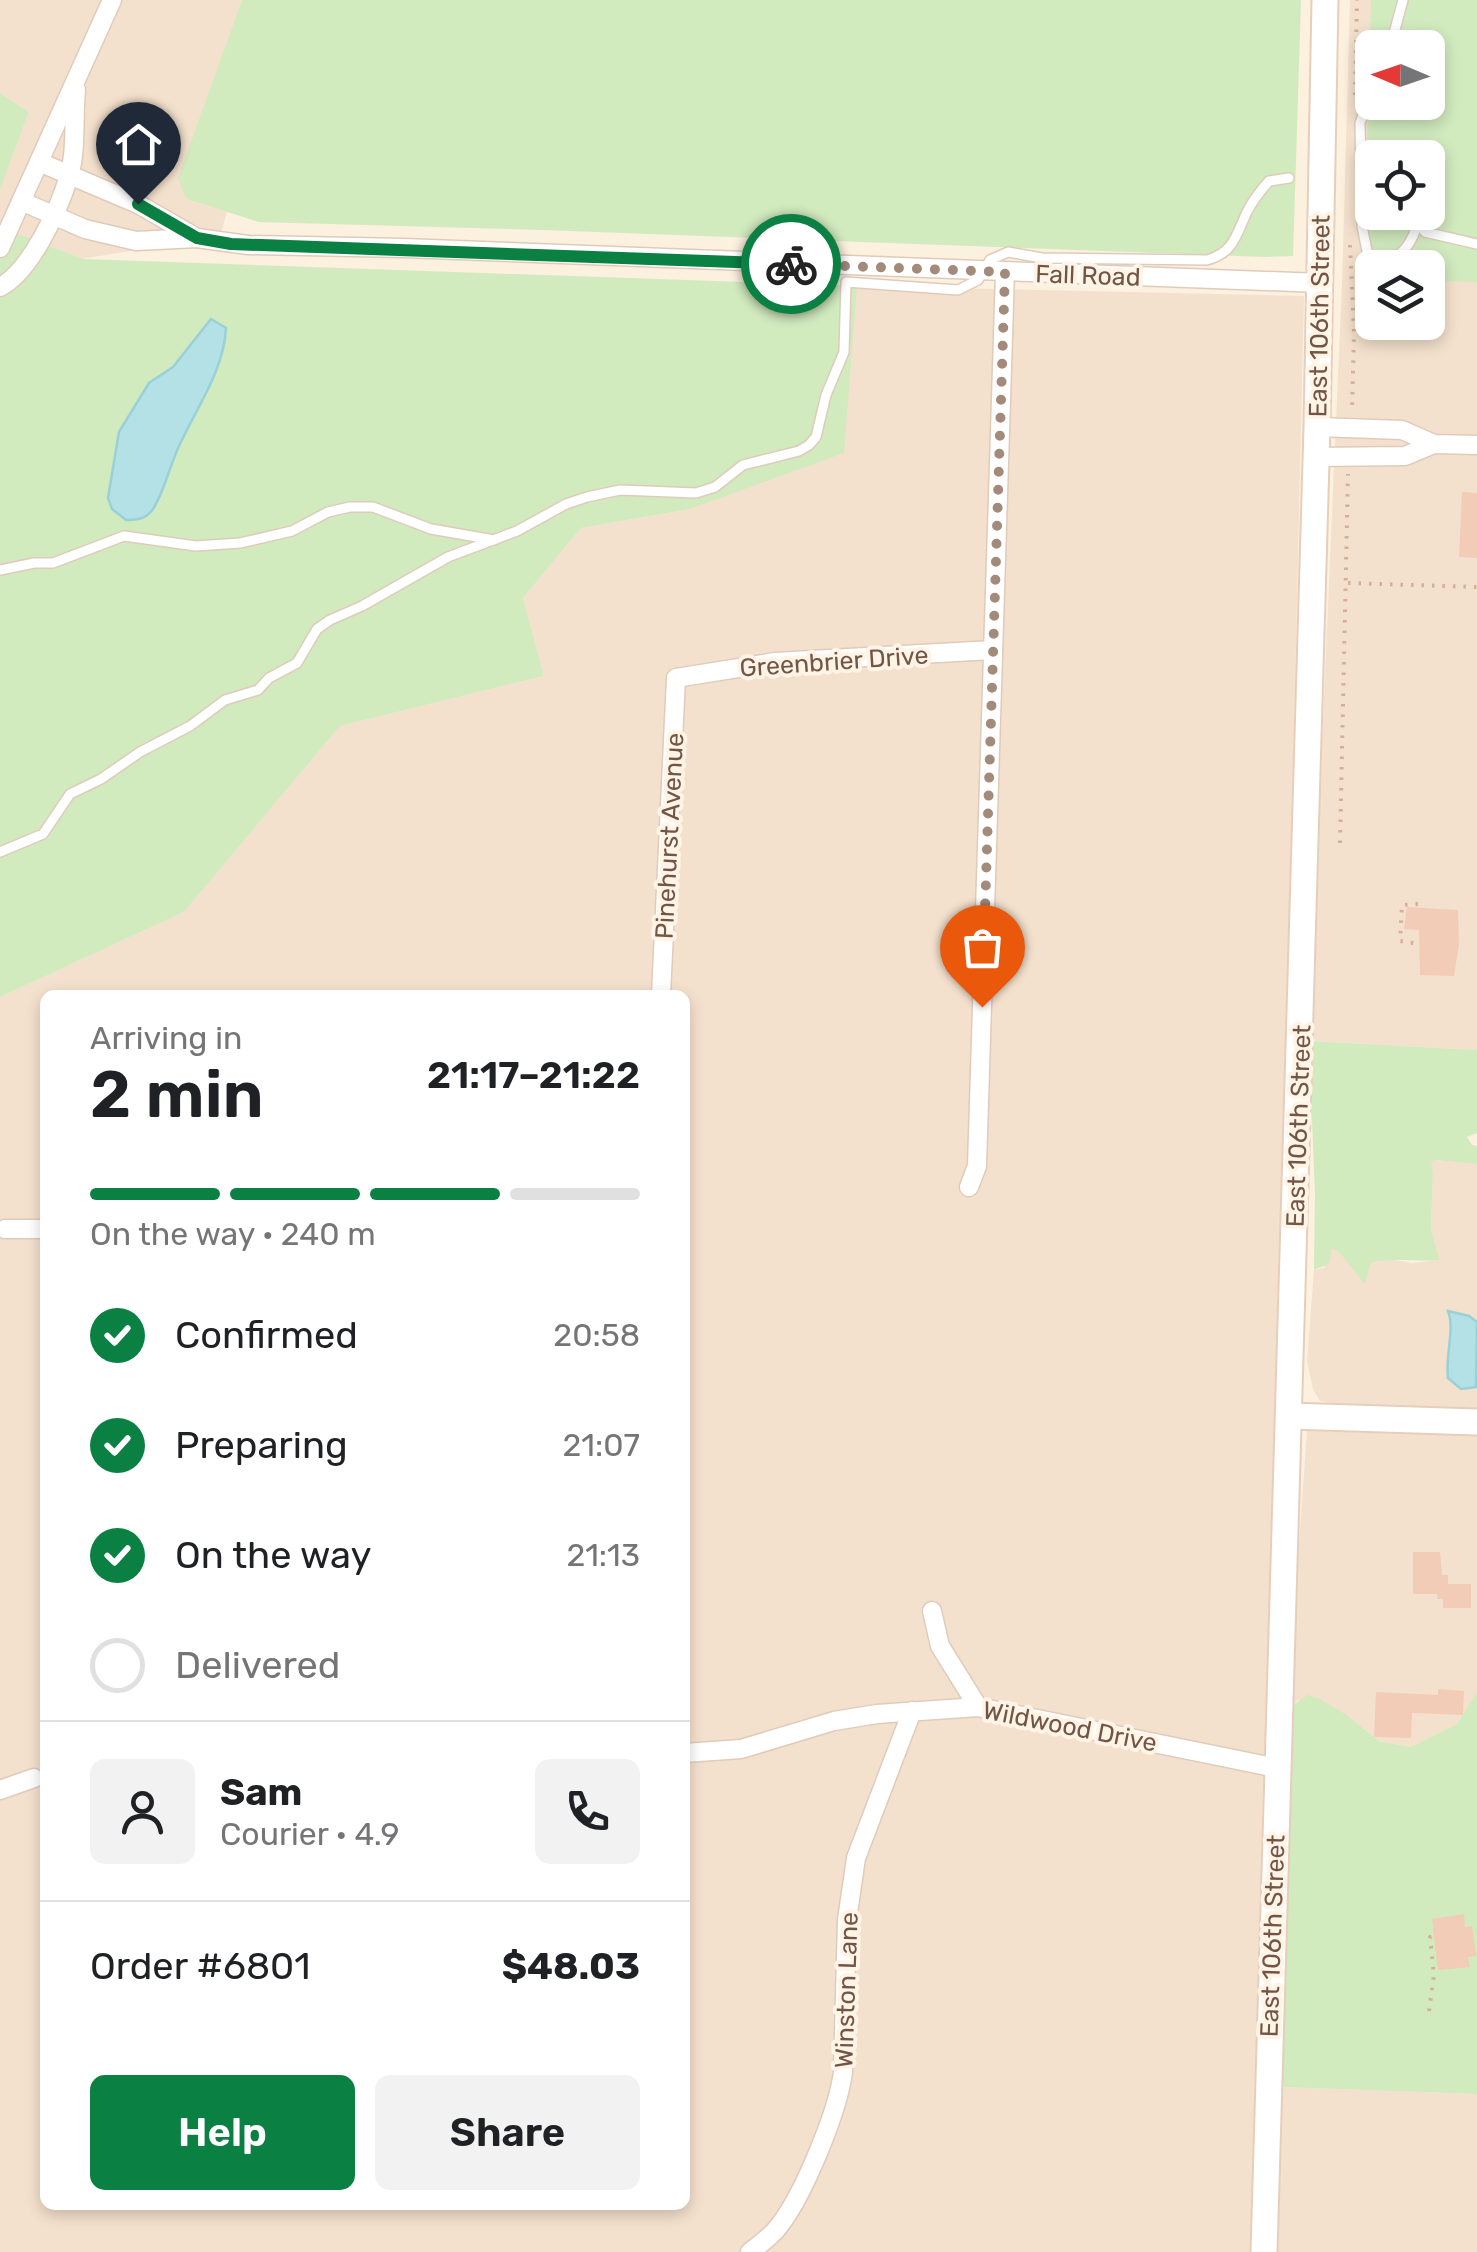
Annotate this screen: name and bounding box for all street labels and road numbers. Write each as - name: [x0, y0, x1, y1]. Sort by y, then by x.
- street label: East 106th Street: [1303, 214, 1336, 418]
- street label: Fall Road: [1035, 259, 1141, 292]
- street label: Greenbrier Drive: [739, 640, 929, 683]
- street label: Pinehurst Avenue: [650, 732, 689, 940]
- street label: East 106th Street: [1280, 1024, 1317, 1228]
- street label: Wildwood Drive: [980, 1695, 1159, 1758]
- street label: East 106th Street: [1254, 1834, 1291, 2038]
- street label: Winston Lane: [829, 1911, 864, 2069]

